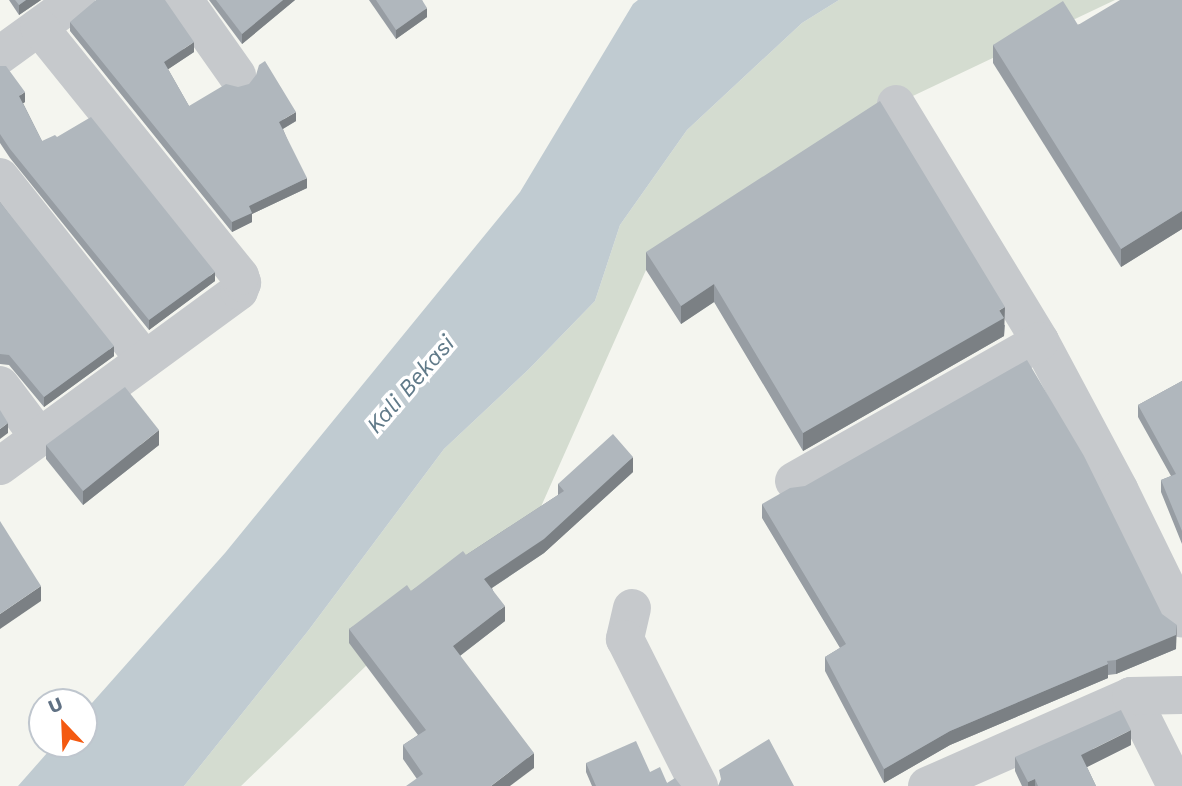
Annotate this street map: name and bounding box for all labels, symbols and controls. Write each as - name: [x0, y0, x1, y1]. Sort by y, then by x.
- water label: Kali Bekasi: [361, 331, 461, 439]
- north arrow: [28, 688, 98, 758]
- text: U: [45, 692, 66, 718]

